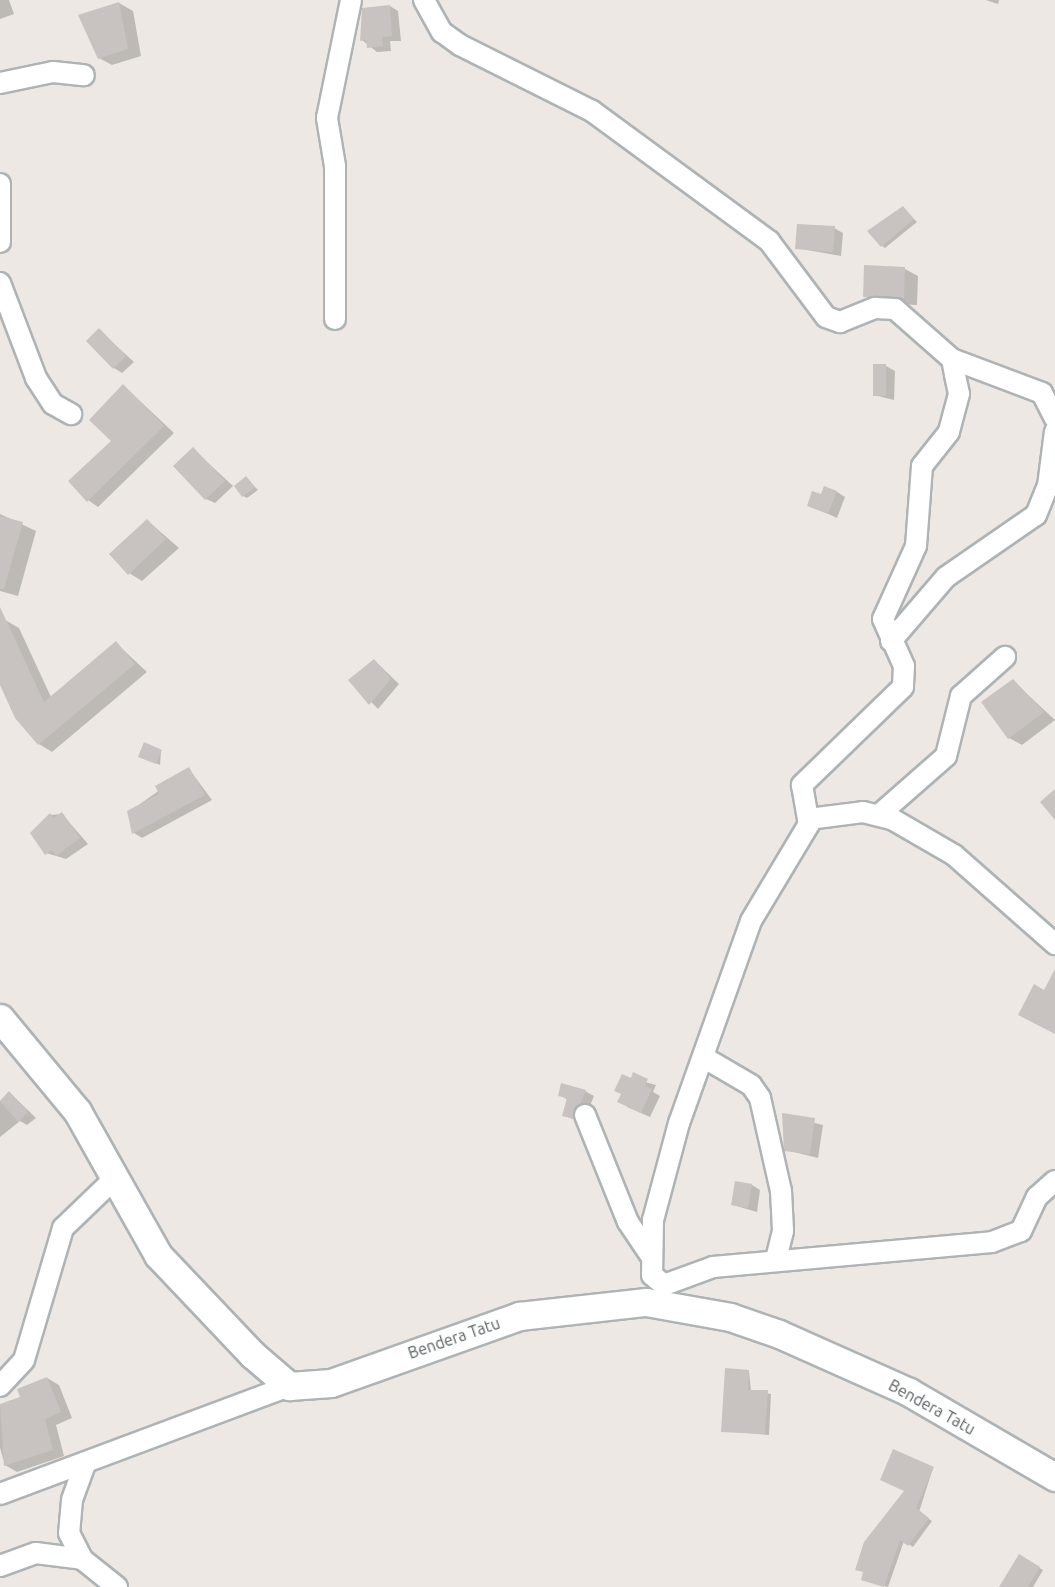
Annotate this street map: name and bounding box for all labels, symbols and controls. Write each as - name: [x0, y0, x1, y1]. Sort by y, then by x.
- street label: Bendera Tatu: [405, 1313, 503, 1363]
- street label: Bendera Tatu: [885, 1375, 979, 1439]

